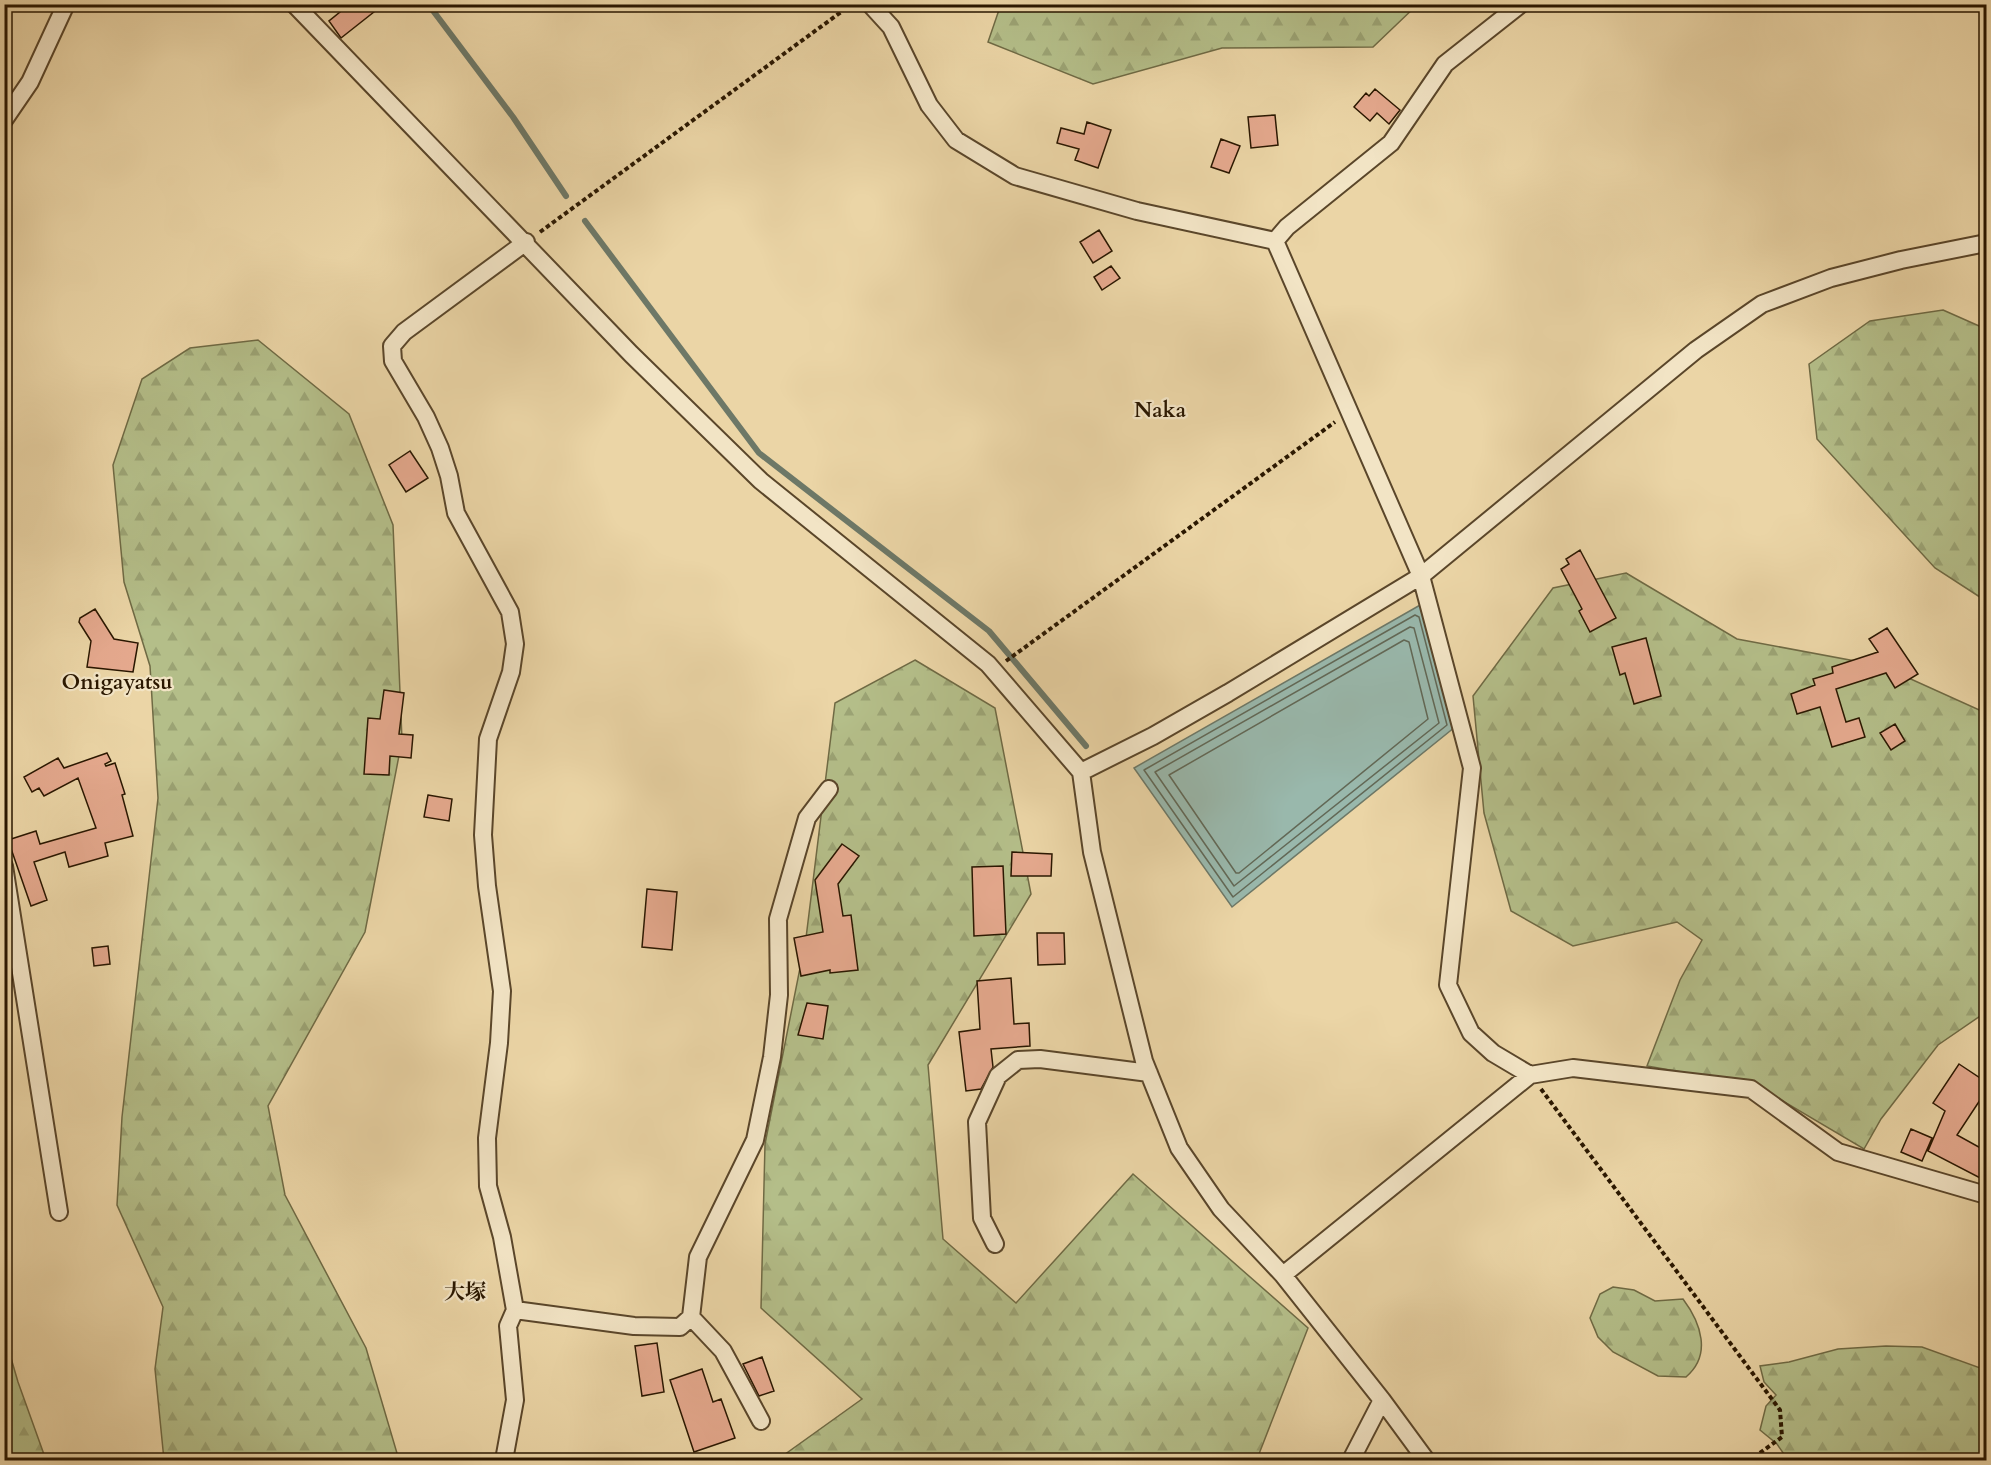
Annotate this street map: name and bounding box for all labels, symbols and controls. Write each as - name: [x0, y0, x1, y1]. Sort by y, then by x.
- district label: Naka: [1134, 396, 1187, 425]
- district label: Onigayatsu: [62, 668, 173, 697]
- district label: 大塚: [444, 1278, 486, 1307]

